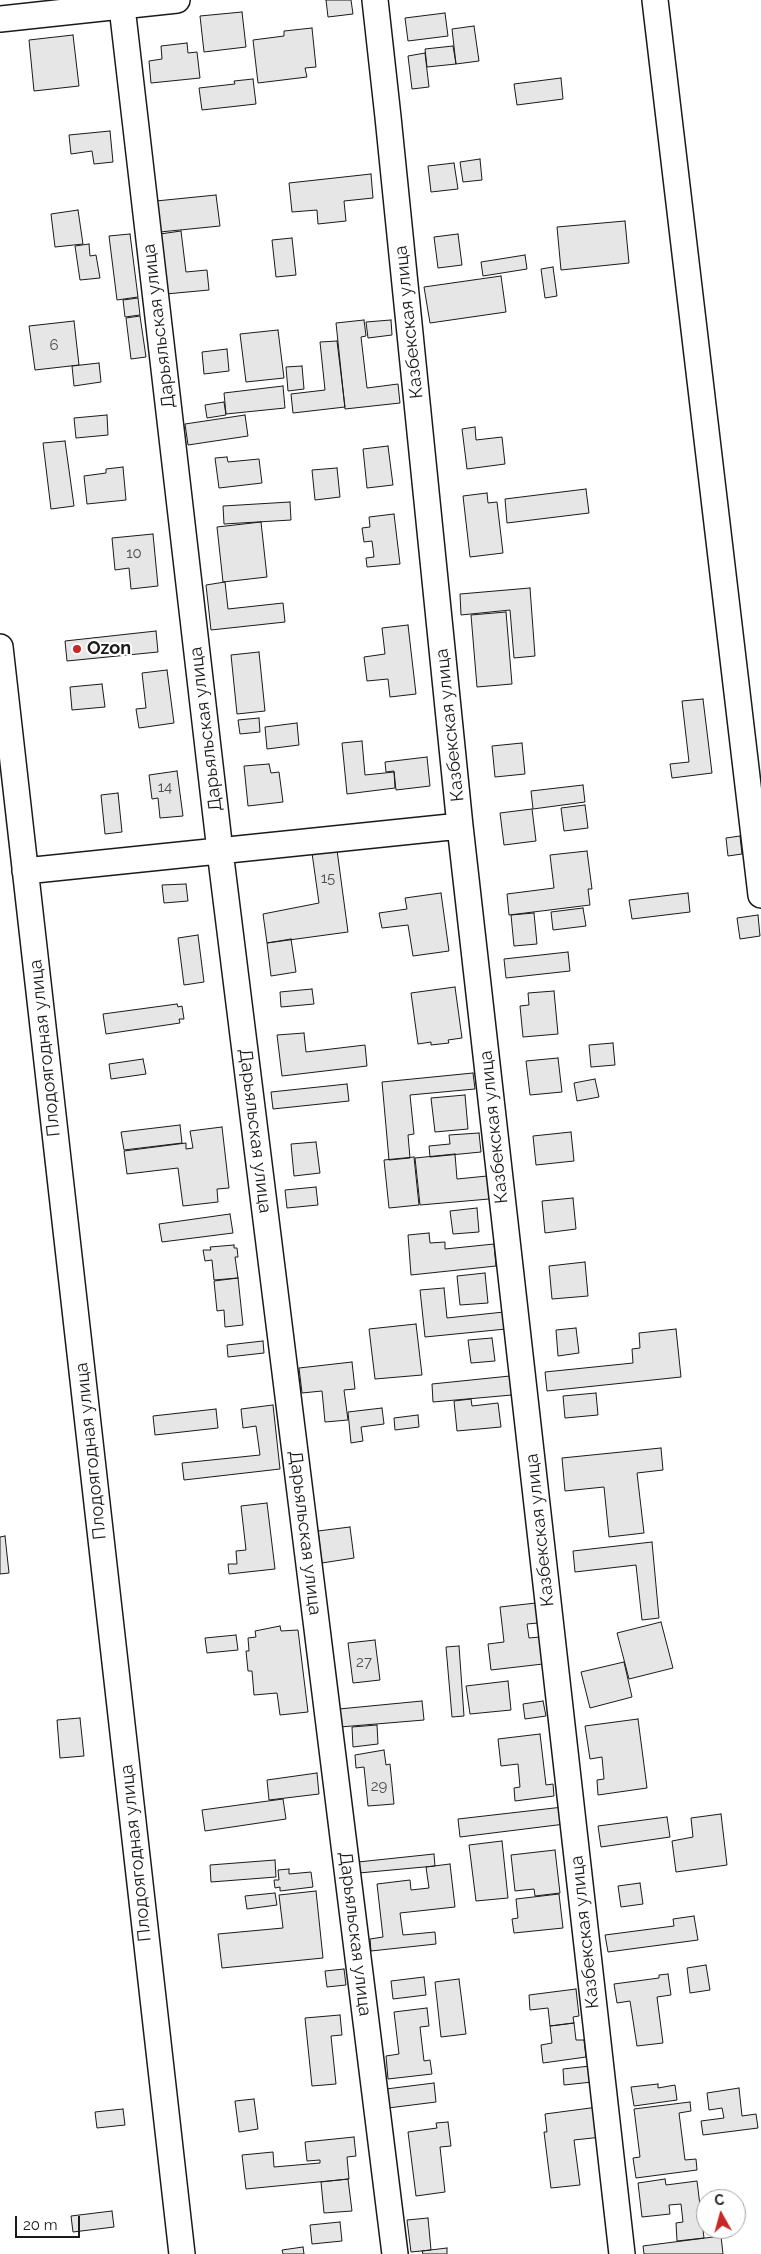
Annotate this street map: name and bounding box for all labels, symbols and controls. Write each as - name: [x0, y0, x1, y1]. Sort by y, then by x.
- street label: Дарьяльская улица: [138, 243, 180, 409]
- street label: Казбекская улица: [390, 244, 428, 400]
- house number: 6: [49, 336, 59, 354]
- house number: 10: [126, 544, 142, 562]
- place label: Ozon: [87, 638, 131, 660]
- marker: Ozon: [71, 643, 83, 655]
- street label: Дарьяльская улица: [185, 646, 227, 812]
- street label: Казбекская улица: [431, 647, 469, 803]
- house number: 14: [158, 778, 172, 796]
- house number: 15: [321, 869, 335, 887]
- street label: Плодоягодная улица: [25, 958, 65, 1138]
- street label: Дарьяльская улица: [234, 1048, 276, 1214]
- street label: Казбекская улица: [475, 1049, 513, 1205]
- street label: Плодоягодная улица: [71, 1361, 111, 1541]
- street label: Дарьяльская улица: [284, 1450, 326, 1616]
- street label: Казбекская улица: [521, 1452, 559, 1608]
- house number: 27: [356, 1653, 372, 1671]
- street label: Плодоягодная улица: [116, 1763, 156, 1943]
- house number: 29: [371, 1777, 387, 1795]
- street label: Дарьяльская улица: [334, 1851, 376, 2017]
- street label: Казбекская улица: [566, 1854, 604, 2010]
- north arrow: [696, 2189, 746, 2239]
- text: С: [714, 2192, 725, 2209]
- scale bar: [18, 2206, 82, 2238]
- text: 20 m: [23, 2216, 58, 2234]

